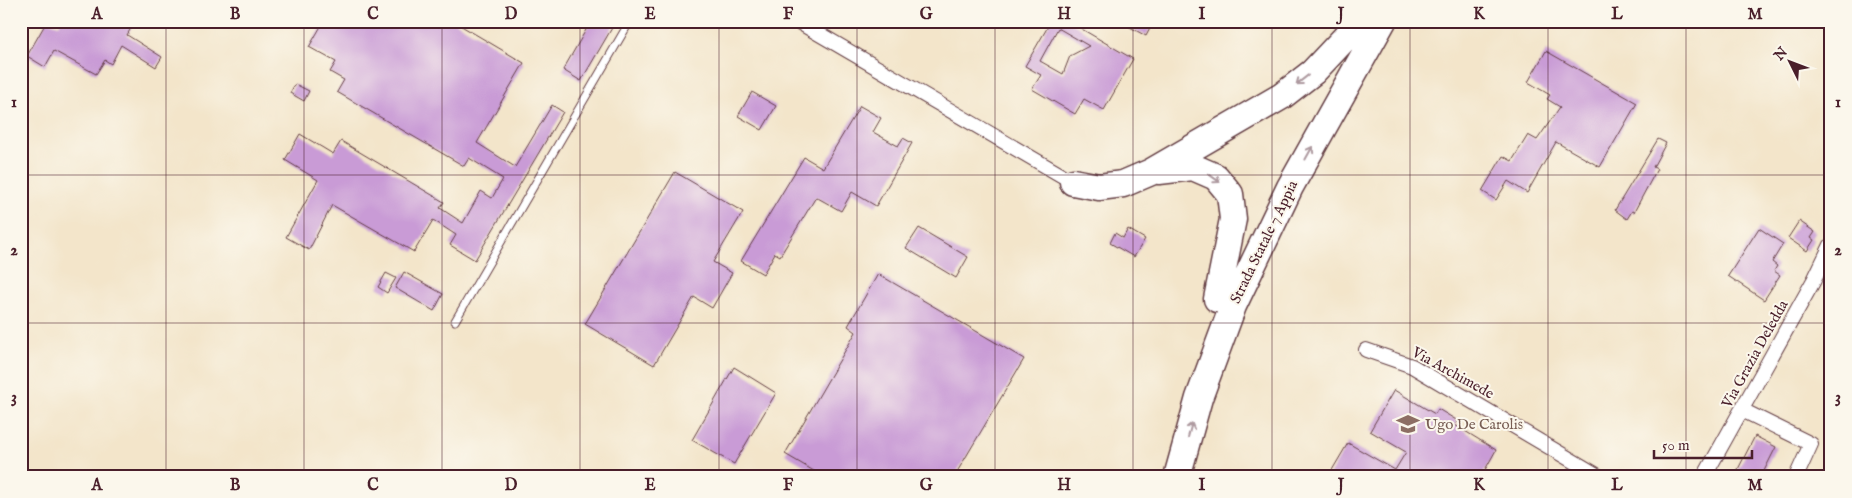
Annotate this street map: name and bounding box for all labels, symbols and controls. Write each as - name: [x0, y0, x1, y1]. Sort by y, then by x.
- text: A: [91, 5, 104, 25]
- text: B: [230, 5, 241, 25]
- text: C: [367, 5, 379, 25]
- text: D: [505, 5, 518, 25]
- text: E: [644, 5, 656, 25]
- text: F: [783, 5, 794, 25]
- text: G: [920, 5, 933, 25]
- text: H: [1057, 5, 1071, 25]
- text: I: [1199, 5, 1206, 25]
- text: J: [1336, 5, 1345, 25]
- text: K: [1473, 5, 1486, 25]
- text: L: [1611, 5, 1623, 25]
- text: M: [1747, 5, 1763, 25]
- north arrow: [1764, 38, 1814, 88]
- text: N: [1770, 43, 1792, 65]
- one-way arrow: [1296, 75, 1309, 86]
- text: 1: [11, 93, 17, 113]
- text: 1: [1835, 93, 1841, 113]
- one-way arrow: [1305, 146, 1315, 160]
- one-way arrow: [1207, 173, 1221, 183]
- street label: Strada Statale 7 Appia: [1226, 177, 1302, 307]
- text: 2: [10, 241, 18, 261]
- text: 2: [1834, 241, 1842, 261]
- street label: Via Grazia Deledda: [1717, 296, 1793, 412]
- street label: Via Archimede: [1408, 342, 1497, 403]
- text: 3: [11, 388, 17, 408]
- text: 3: [1835, 388, 1841, 408]
- school or university icon: Ugo De Carolis: [1395, 411, 1421, 437]
- place label: Ugo De Carolis: [1425, 415, 1523, 434]
- one-way arrow: [1186, 422, 1196, 438]
- scale bar: [1654, 428, 1752, 460]
- text: 50 m: [1662, 436, 1690, 455]
- text: A: [91, 476, 104, 496]
- text: B: [230, 476, 241, 496]
- text: C: [367, 476, 379, 496]
- text: D: [505, 476, 518, 496]
- text: E: [644, 476, 656, 496]
- text: F: [783, 476, 794, 496]
- text: G: [920, 476, 933, 496]
- text: H: [1057, 476, 1071, 496]
- text: I: [1199, 476, 1206, 496]
- text: J: [1336, 476, 1345, 496]
- text: K: [1473, 476, 1486, 496]
- text: L: [1611, 476, 1623, 496]
- text: M: [1747, 476, 1763, 496]

